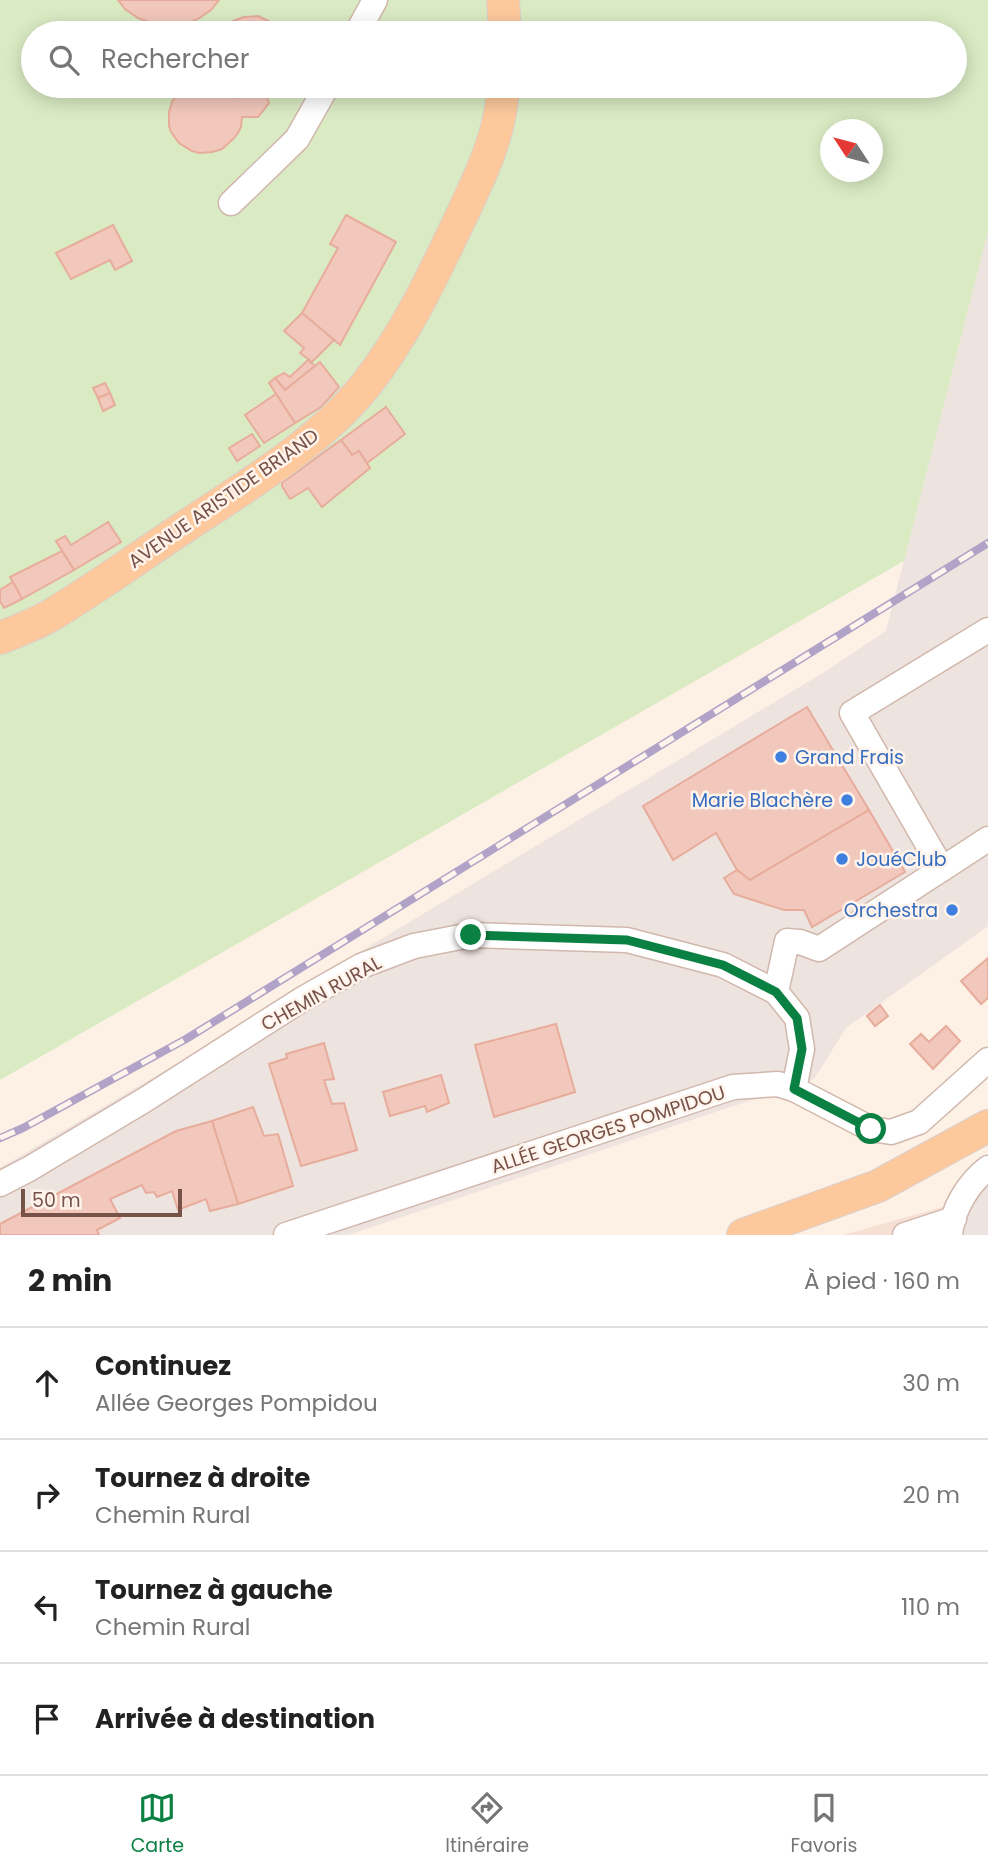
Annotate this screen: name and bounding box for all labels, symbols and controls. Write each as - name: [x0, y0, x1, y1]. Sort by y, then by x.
- search box: [21, 21, 967, 98]
- icon: search: [45, 41, 83, 79]
- text: Rechercher: [101, 41, 249, 77]
- north arrow: [820, 119, 883, 182]
- street label: AVENUE ARISTIDE BRIAND: [122, 422, 324, 575]
- place label: Grand Frais: [795, 744, 904, 771]
- marker: Grand Frais: [773, 749, 789, 765]
- place label: Marie Blachère: [692, 787, 833, 814]
- marker: Marie Blachère: [839, 792, 855, 808]
- place label: JouéClub: [856, 846, 947, 873]
- marker: JouéClub: [834, 851, 850, 867]
- place label: Orchestra: [844, 897, 938, 924]
- marker: Orchestra: [944, 902, 960, 918]
- route end: [455, 919, 486, 950]
- street label: CHEMIN RURAL: [256, 949, 386, 1038]
- street label: ALLÉE GEORGES POMPIDOU: [488, 1079, 729, 1180]
- route start: [855, 1113, 886, 1144]
- scale bar: [21, 1186, 182, 1218]
- text: 50 m: [32, 1187, 81, 1214]
- text: 2 min: [28, 1259, 112, 1302]
- text: À pied · 160 m: [804, 1265, 960, 1297]
- text: Continuez: [95, 1348, 231, 1384]
- icon: ahead: [28, 1364, 66, 1402]
- text: 30 m: [902, 1367, 960, 1399]
- text: Allée Georges Pompidou: [95, 1387, 378, 1419]
- text: Tournez à droite: [95, 1460, 310, 1496]
- icon: right: [28, 1476, 66, 1514]
- text: 20 m: [902, 1479, 960, 1511]
- text: Chemin Rural: [95, 1499, 250, 1531]
- text: Tournez à gauche: [95, 1572, 333, 1608]
- icon: left: [28, 1588, 66, 1626]
- text: 110 m: [901, 1591, 960, 1623]
- text: Chemin Rural: [95, 1611, 250, 1643]
- icon: arrive: [28, 1700, 66, 1738]
- text: Arrivée à destination: [95, 1701, 375, 1737]
- tab: Carte: [131, 1789, 184, 1860]
- tab: Itinéraire: [445, 1789, 529, 1860]
- tab: Favoris: [790, 1789, 857, 1860]

